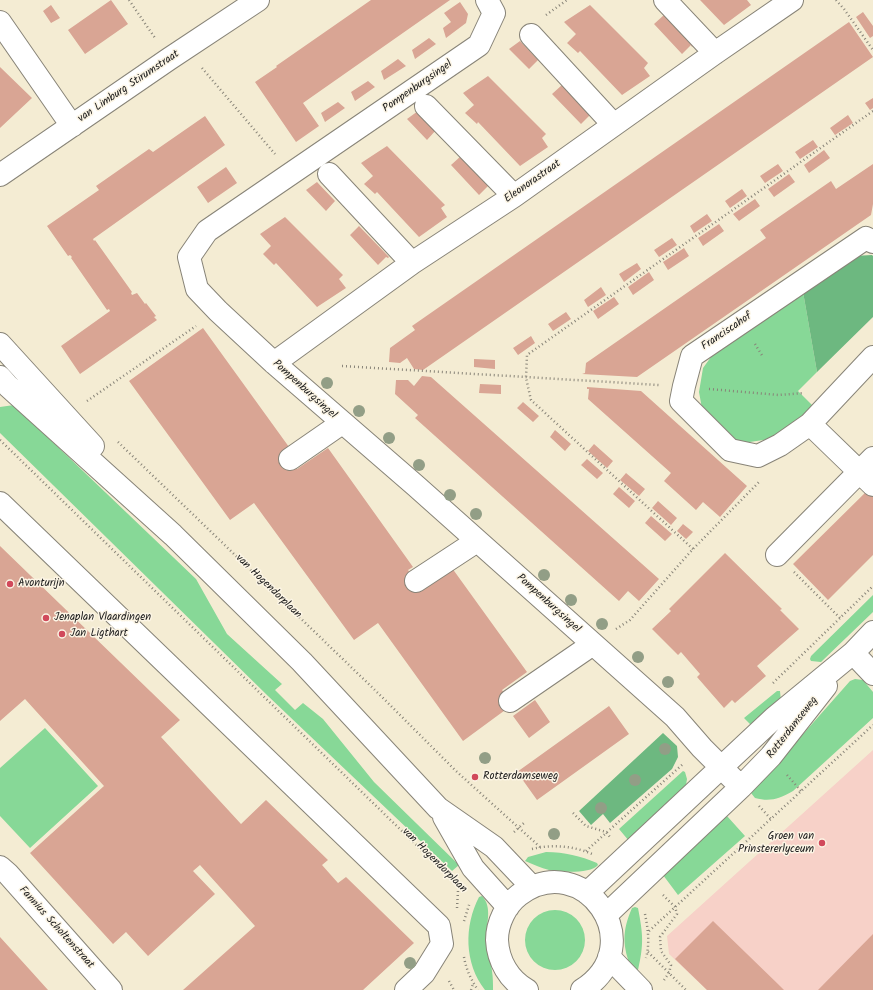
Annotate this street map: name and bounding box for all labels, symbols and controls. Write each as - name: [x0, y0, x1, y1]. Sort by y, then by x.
- street label: van Limburg Stirumstraat: [76, 48, 182, 126]
- street label: Pompenburgsingel: [381, 58, 455, 116]
- street label: Eleonorastraat: [502, 158, 564, 206]
- street label: Franciscahof: [699, 310, 755, 354]
- street label: Pompenburgsingel: [269, 358, 339, 422]
- street label: van Hogendorplaan: [232, 552, 304, 622]
- street label: Pompenburgsingel: [513, 572, 583, 636]
- place label: Avonturijn: [18, 577, 65, 591]
- marker: Avonturijn: [5, 579, 15, 589]
- place label: Jenaplan Vlaardingen: [54, 611, 151, 625]
- marker: Jenaplan Vlaardingen: [41, 613, 51, 623]
- place label: Jan Ligthart: [70, 627, 128, 641]
- marker: Jan Ligthart: [57, 629, 67, 639]
- street label: Rotterdamseweg: [765, 694, 821, 762]
- place label: Rotterdamseweg: [483, 770, 558, 784]
- marker: Rotterdamseweg: [470, 772, 480, 782]
- street label: van Hogendorplaan: [399, 826, 469, 896]
- place label: Groen van Prinstererlyceum: [738, 830, 814, 856]
- marker: Groen van Prinstererlyceum: [817, 838, 827, 848]
- street label: Fannius Scholtenstraat: [16, 884, 96, 972]

